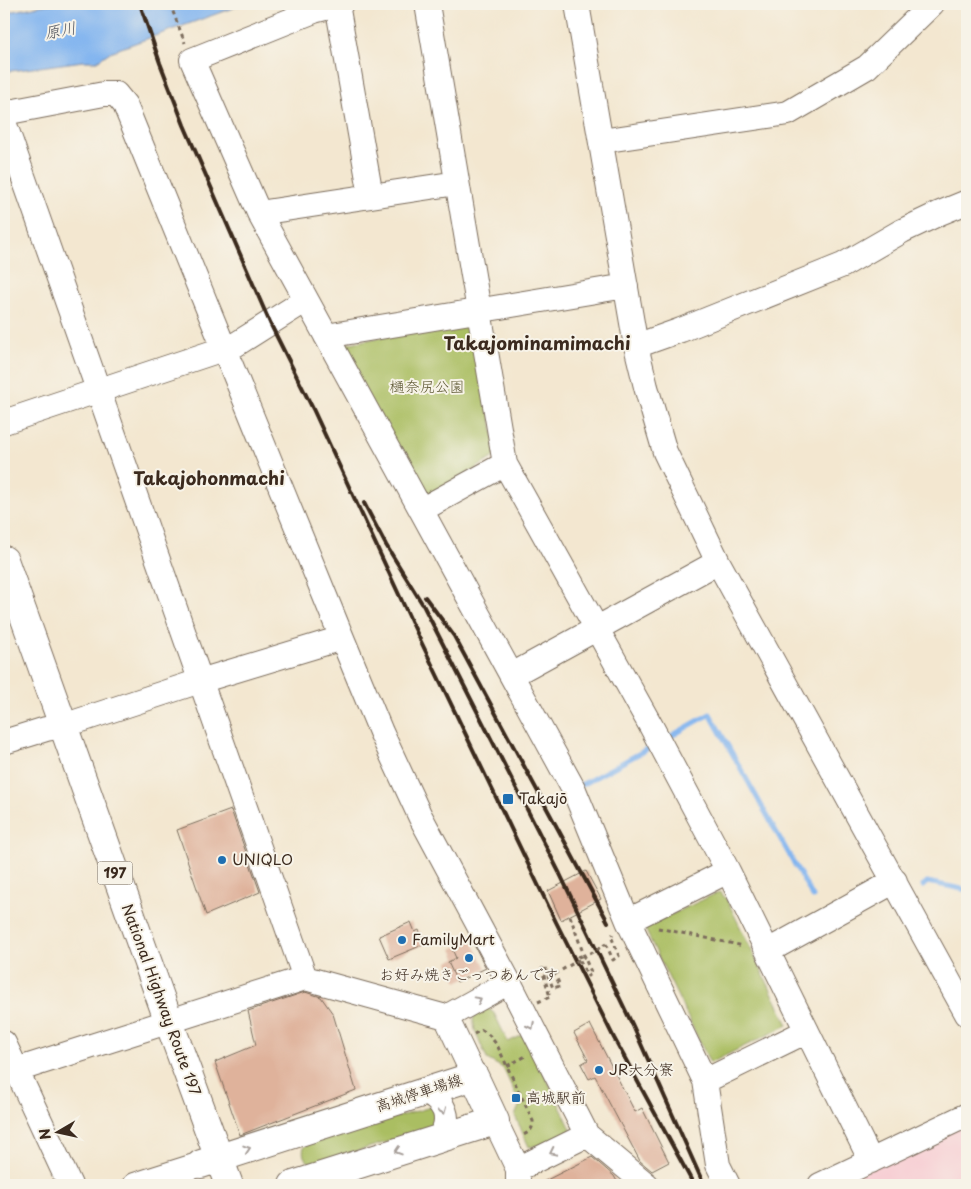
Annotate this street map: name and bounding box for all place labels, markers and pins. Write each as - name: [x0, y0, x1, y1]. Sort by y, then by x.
- place label: Takajō: [519, 786, 567, 809]
- marker: Takajō: [501, 792, 515, 806]
- place label: UNIQLO: [232, 847, 293, 870]
- marker: UNIQLO: [216, 854, 228, 866]
- place label: FamilyMart: [412, 927, 495, 950]
- marker: FamilyMart: [396, 934, 408, 946]
- marker: お好み焼きごっつあんです: [463, 952, 475, 964]
- place label: お好み焼きごっつあんです: [379, 962, 559, 985]
- place label: JR大分寮: [609, 1057, 673, 1080]
- marker: JR大分寮: [593, 1064, 605, 1076]
- place label: 高城駅前: [526, 1085, 586, 1108]
- marker: 高城駅前: [510, 1092, 522, 1104]

